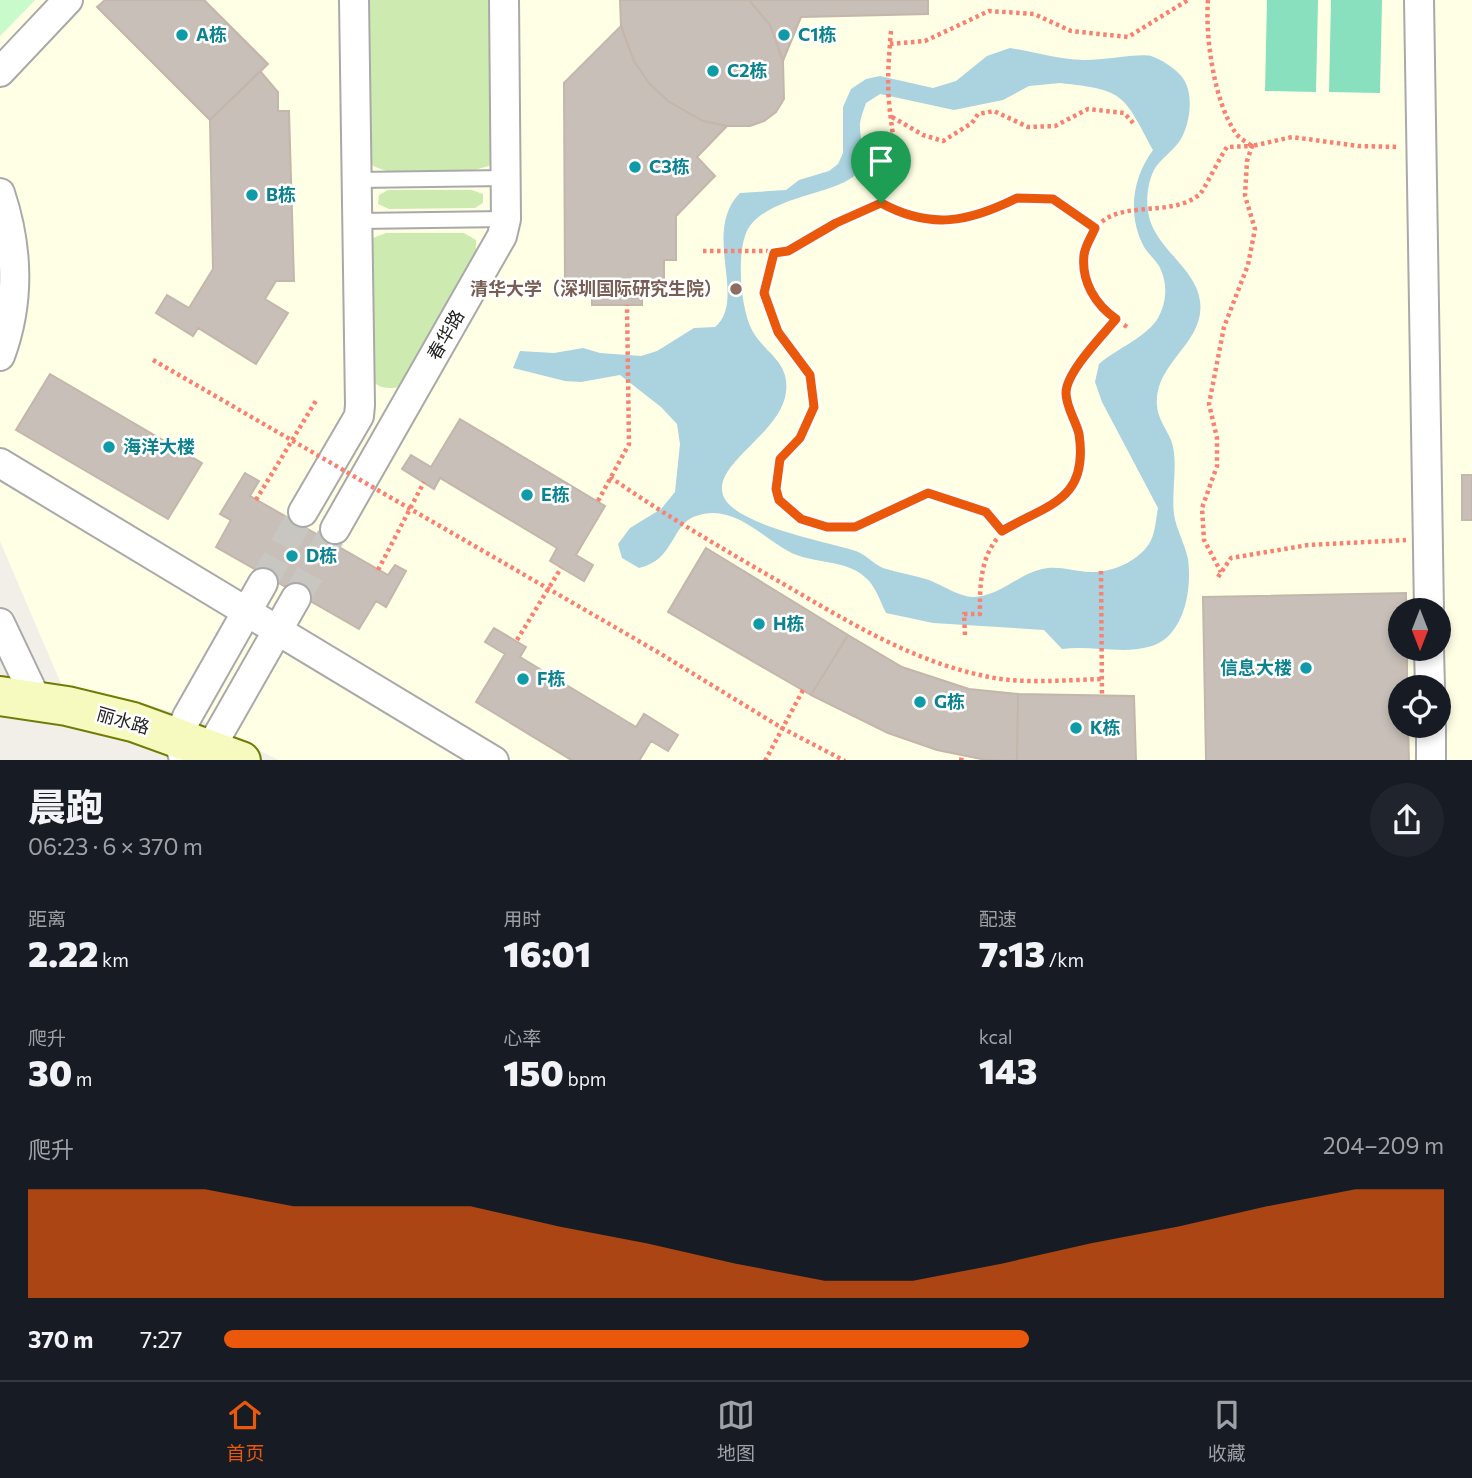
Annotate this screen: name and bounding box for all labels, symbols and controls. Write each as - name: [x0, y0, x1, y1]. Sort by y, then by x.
- place label: A栋: [196, 23, 227, 45]
- place label: C1栋: [798, 23, 836, 45]
- marker: A栋: [174, 27, 190, 43]
- marker: C1栋: [776, 27, 792, 43]
- place label: C2栋: [727, 59, 768, 81]
- marker: C2栋: [705, 63, 721, 79]
- pin: [851, 131, 911, 203]
- icon: arrive: [862, 142, 900, 180]
- place label: C3栋: [649, 155, 690, 177]
- marker: C3栋: [627, 159, 643, 175]
- place label: B栋: [266, 183, 296, 205]
- marker: B栋: [244, 187, 260, 203]
- place label: 清华大学（深圳国际研究生院）: [470, 277, 722, 299]
- marker: 清华大学（深圳国际研究生院）: [728, 281, 744, 297]
- street label: 春华路: [422, 306, 468, 363]
- place label: 海洋大楼: [123, 435, 195, 457]
- marker: 海洋大楼: [101, 439, 117, 455]
- place label: E栋: [541, 483, 570, 505]
- marker: E栋: [519, 487, 535, 503]
- place label: D栋: [306, 544, 337, 566]
- marker: D栋: [284, 548, 300, 564]
- north arrow: [1388, 598, 1451, 662]
- map controls: [1388, 598, 1451, 738]
- place label: H栋: [773, 612, 805, 634]
- marker: H栋: [751, 616, 767, 632]
- place label: 信息大楼: [1220, 656, 1292, 678]
- marker: 信息大楼: [1298, 660, 1314, 676]
- place label: F栋: [537, 667, 565, 689]
- marker: F栋: [515, 671, 531, 687]
- button: locate: [1388, 675, 1451, 738]
- place label: G栋: [934, 690, 965, 712]
- marker: G栋: [912, 694, 928, 710]
- street label: 丽水路: [94, 702, 152, 738]
- place label: K栋: [1090, 716, 1121, 738]
- marker: K栋: [1068, 720, 1084, 736]
- text: 晨跑: [28, 782, 104, 829]
- button: share: [1370, 783, 1444, 857]
- text: 06:23 · 6 × 370 m: [28, 832, 203, 860]
- text: 距离: [28, 907, 66, 930]
- text: 用时: [503, 907, 541, 930]
- text: 配速: [979, 907, 1017, 930]
- text: 2.22: [28, 931, 98, 974]
- text: 16:01: [503, 931, 591, 974]
- text: 7:13: [979, 931, 1045, 974]
- text: km: [98, 948, 129, 971]
- text: /km: [1045, 948, 1084, 971]
- text: kcal: [979, 1025, 1013, 1048]
- text: 爬升: [28, 1026, 66, 1049]
- text: 心率: [503, 1026, 541, 1049]
- text: 143: [979, 1048, 1037, 1091]
- text: 30: [28, 1050, 72, 1093]
- text: 150: [503, 1050, 564, 1093]
- text: m: [72, 1067, 92, 1090]
- text: bpm: [564, 1067, 606, 1090]
- text: 204–209 m: [1323, 1131, 1444, 1159]
- text: 爬升: [28, 1135, 74, 1163]
- text: 370 m: [28, 1325, 93, 1353]
- text: 7:27: [140, 1325, 182, 1353]
- tab: 首页: [226, 1396, 264, 1465]
- tab: 地图: [717, 1396, 755, 1465]
- tab: 收藏: [1208, 1396, 1246, 1465]

